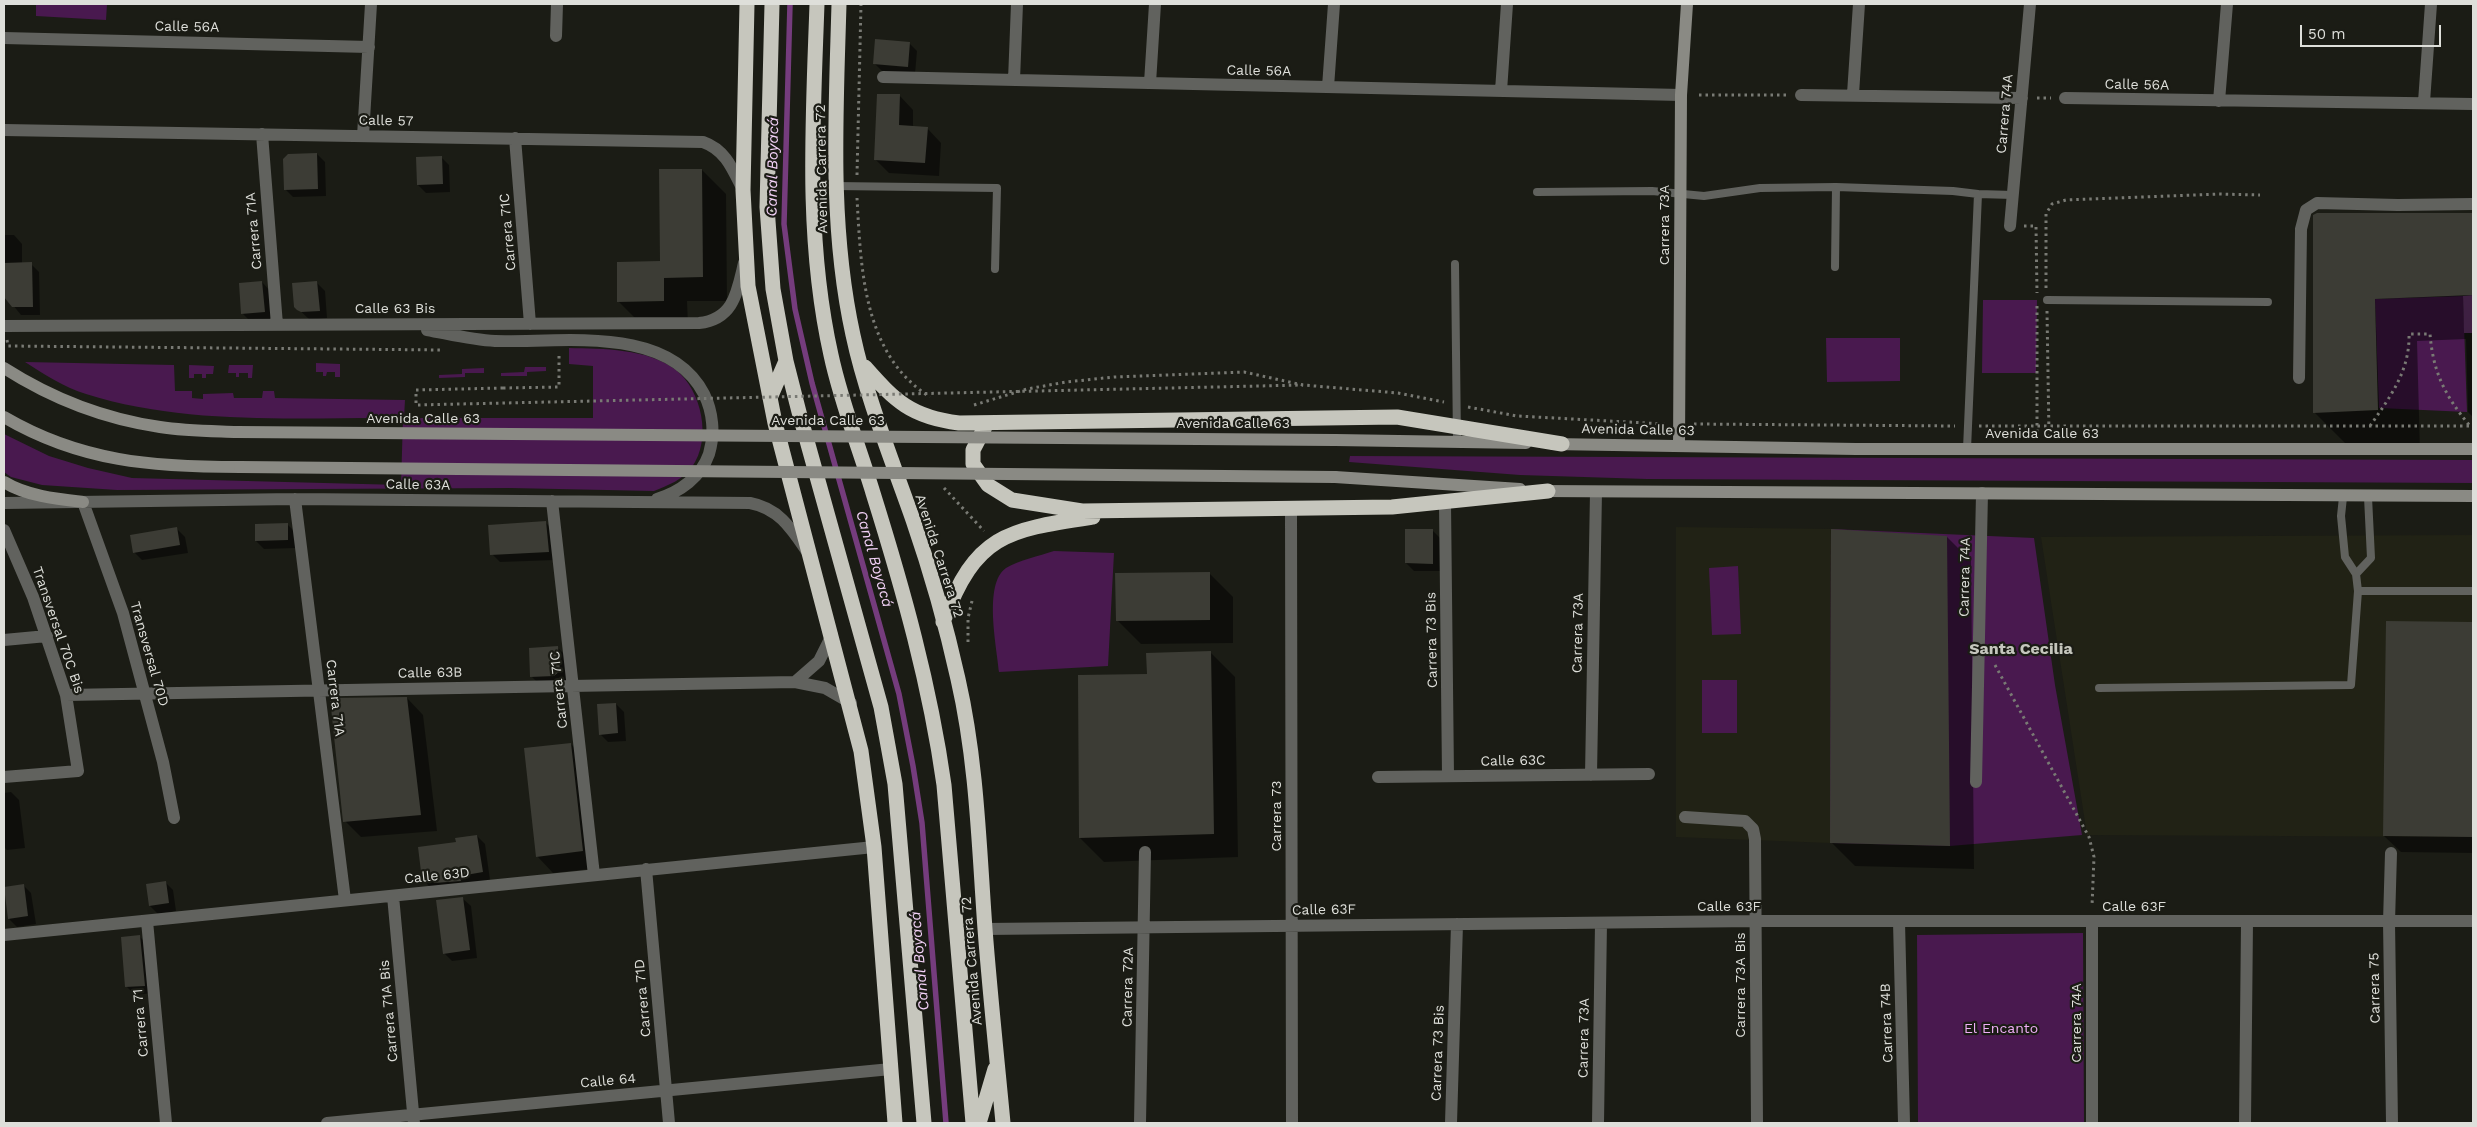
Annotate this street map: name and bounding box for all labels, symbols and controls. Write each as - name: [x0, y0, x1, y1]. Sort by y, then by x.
- scale bar: [2302, 15, 2443, 47]
- street label: Calle 56A: [154, 18, 220, 36]
- text: 50 m: [2308, 25, 2345, 43]
- street label: Calle 56A: [1226, 62, 1292, 80]
- street label: Carrera 74A: [1993, 74, 2017, 154]
- street label: Calle 56A: [2104, 76, 2170, 94]
- street label: Avenida Carrera 72: [812, 104, 832, 234]
- street label: Calle 57: [358, 112, 414, 130]
- water label: Canal Boyacá: [763, 117, 783, 217]
- street label: Carrera 73A: [1657, 185, 1673, 265]
- street label: Carrera 71A: [242, 192, 266, 270]
- street label: Carrera 71C: [496, 192, 520, 272]
- street label: Calle 63 Bis: [355, 301, 435, 317]
- street label: Avenida Calle 63: [366, 411, 480, 427]
- street label: Avenida Calle 63: [771, 413, 885, 429]
- street label: Avenida Calle 63: [1176, 416, 1290, 432]
- street label: Avenida Calle 63: [1581, 421, 1695, 439]
- street label: Avenida Calle 63: [1985, 426, 2099, 442]
- street label: Calle 63A: [385, 476, 451, 494]
- street label: Avenida Carrera 72: [911, 492, 967, 620]
- water label: Canal Boyacá: [852, 509, 896, 609]
- street label: Carrera 74A: [1956, 537, 1974, 617]
- street label: Transversal 70C Bis: [28, 564, 88, 696]
- street label: Carrera 73 Bis: [1423, 592, 1441, 688]
- street label: Carrera 73A: [1569, 593, 1587, 673]
- street label: Transversal 70D: [126, 600, 172, 708]
- district label: Santa Cecilia: [1969, 639, 2073, 659]
- street label: Carrera 71C: [547, 650, 571, 730]
- street label: Carrera 71A: [322, 658, 348, 738]
- street label: Calle 63B: [397, 664, 463, 682]
- street label: Calle 63C: [1480, 752, 1546, 770]
- street label: Carrera 73: [1269, 780, 1285, 852]
- street label: Calle 63D: [403, 864, 471, 888]
- street label: Avenida Carrera 72: [958, 896, 986, 1026]
- street label: Calle 63F: [1697, 899, 1761, 915]
- street label: Calle 63F: [2102, 899, 2166, 915]
- street label: Calle 63F: [1292, 901, 1356, 919]
- water label: Canal Boyacá: [907, 911, 933, 1011]
- street label: Carrera 73A Bis: [1733, 932, 1749, 1038]
- street label: Carrera 72A: [1119, 947, 1137, 1027]
- street label: Carrera 75: [2366, 952, 2384, 1024]
- street label: Carrera 71D: [631, 958, 655, 1038]
- street label: Carrera 71A Bis: [376, 959, 402, 1063]
- street label: Carrera 74B: [1877, 983, 1897, 1063]
- street label: Carrera 74A: [2069, 983, 2085, 1063]
- street label: Carrera 71: [130, 988, 152, 1058]
- street label: Carrera 73A: [1575, 998, 1593, 1078]
- street label: Carrera 73 Bis: [1428, 1005, 1448, 1101]
- park label: El Encanto: [1964, 1021, 2038, 1037]
- street label: Calle 64: [579, 1070, 637, 1092]

